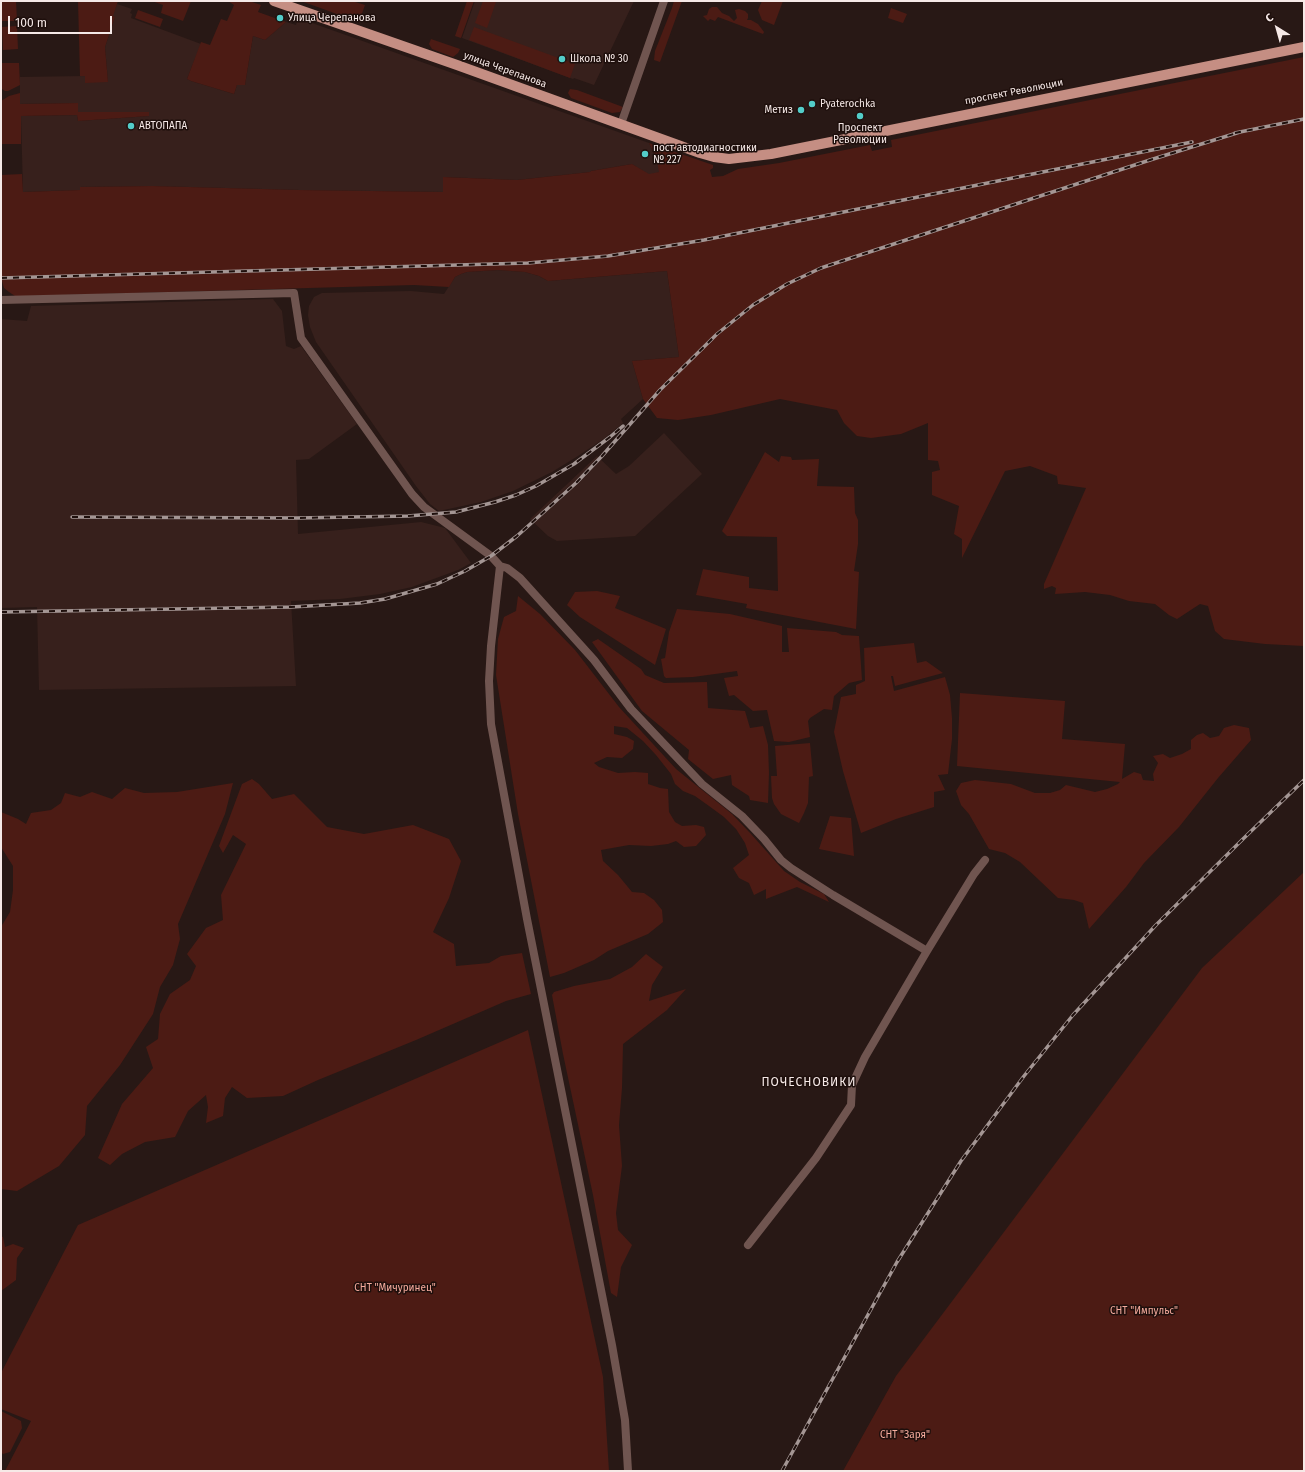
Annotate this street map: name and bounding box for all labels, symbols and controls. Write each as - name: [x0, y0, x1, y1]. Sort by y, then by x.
- scale bar: [10, 8, 114, 34]
- north arrow: [1257, 8, 1297, 48]
- text: С: [1263, 11, 1276, 25]
- place label: Улица Черепанова: [288, 12, 376, 24]
- marker: Улица Черепанова: [275, 13, 285, 23]
- text: 100 m: [15, 16, 47, 30]
- street label: улица Черепанова: [462, 49, 548, 91]
- place label: Школа № 30: [570, 53, 628, 65]
- marker: Школа № 30: [557, 54, 567, 64]
- street label: проспект Революции: [964, 77, 1064, 107]
- place label: Pyaterochka: [820, 98, 875, 110]
- marker: Pyaterochka: [807, 99, 817, 109]
- place label: Метиз: [765, 104, 793, 116]
- marker: Метиз: [796, 105, 806, 115]
- marker: Проспект Революции: [855, 111, 865, 121]
- place label: АВТОПАПА: [139, 120, 187, 132]
- marker: АВТОПАПА: [126, 121, 136, 131]
- place label: Проспект Революции: [833, 122, 887, 146]
- place label: пост автодиагностики № 227: [653, 142, 757, 166]
- marker: пост автодиагностики № 227: [640, 149, 650, 159]
- district label: ПОЧЕСНОВИКИ: [762, 1076, 856, 1090]
- park label: СНТ "Мичуринец": [354, 1282, 436, 1294]
- park label: СНТ "Импульс": [1110, 1305, 1178, 1317]
- park label: СНТ "Заря": [880, 1429, 930, 1441]

